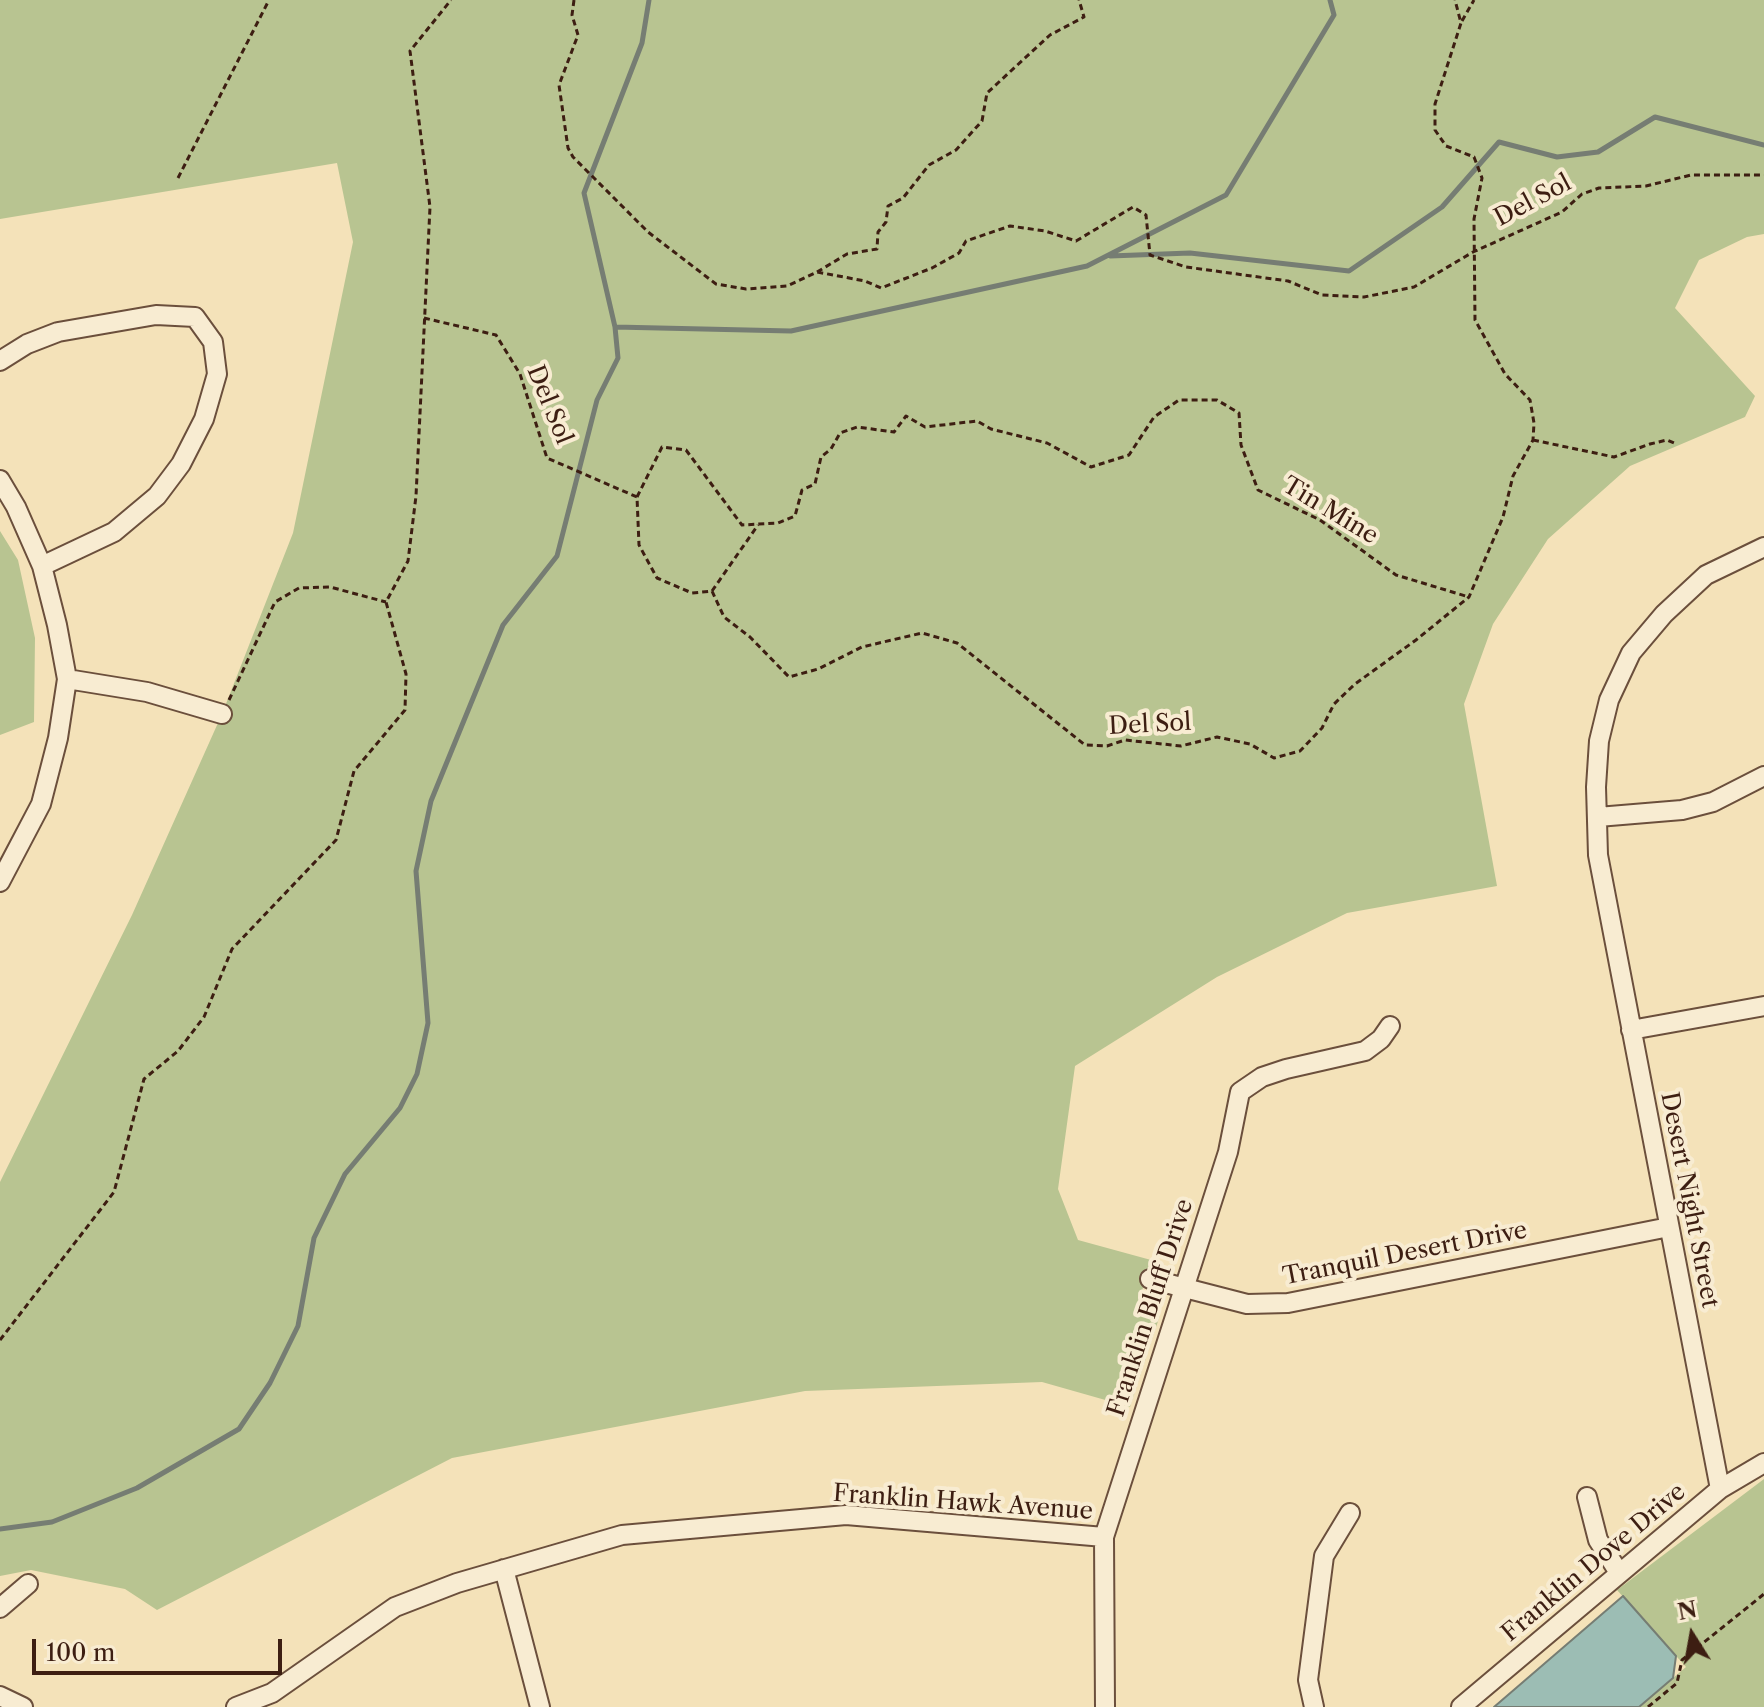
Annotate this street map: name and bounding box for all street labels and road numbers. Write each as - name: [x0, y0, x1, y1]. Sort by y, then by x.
- street label: Del Sol: [1490, 169, 1576, 233]
- street label: Del Sol: [520, 361, 578, 449]
- street label: Tin Mine: [1277, 471, 1383, 551]
- street label: Del Sol: [1108, 708, 1192, 742]
- street label: Desert Night Street: [1654, 1090, 1724, 1310]
- street label: Franklin Bluff Drive: [1102, 1196, 1200, 1420]
- street label: Tranquil Desert Drive: [1280, 1216, 1530, 1292]
- street label: Franklin Dove Drive: [1496, 1478, 1692, 1648]
- street label: Franklin Hawk Avenue: [832, 1480, 1094, 1526]

